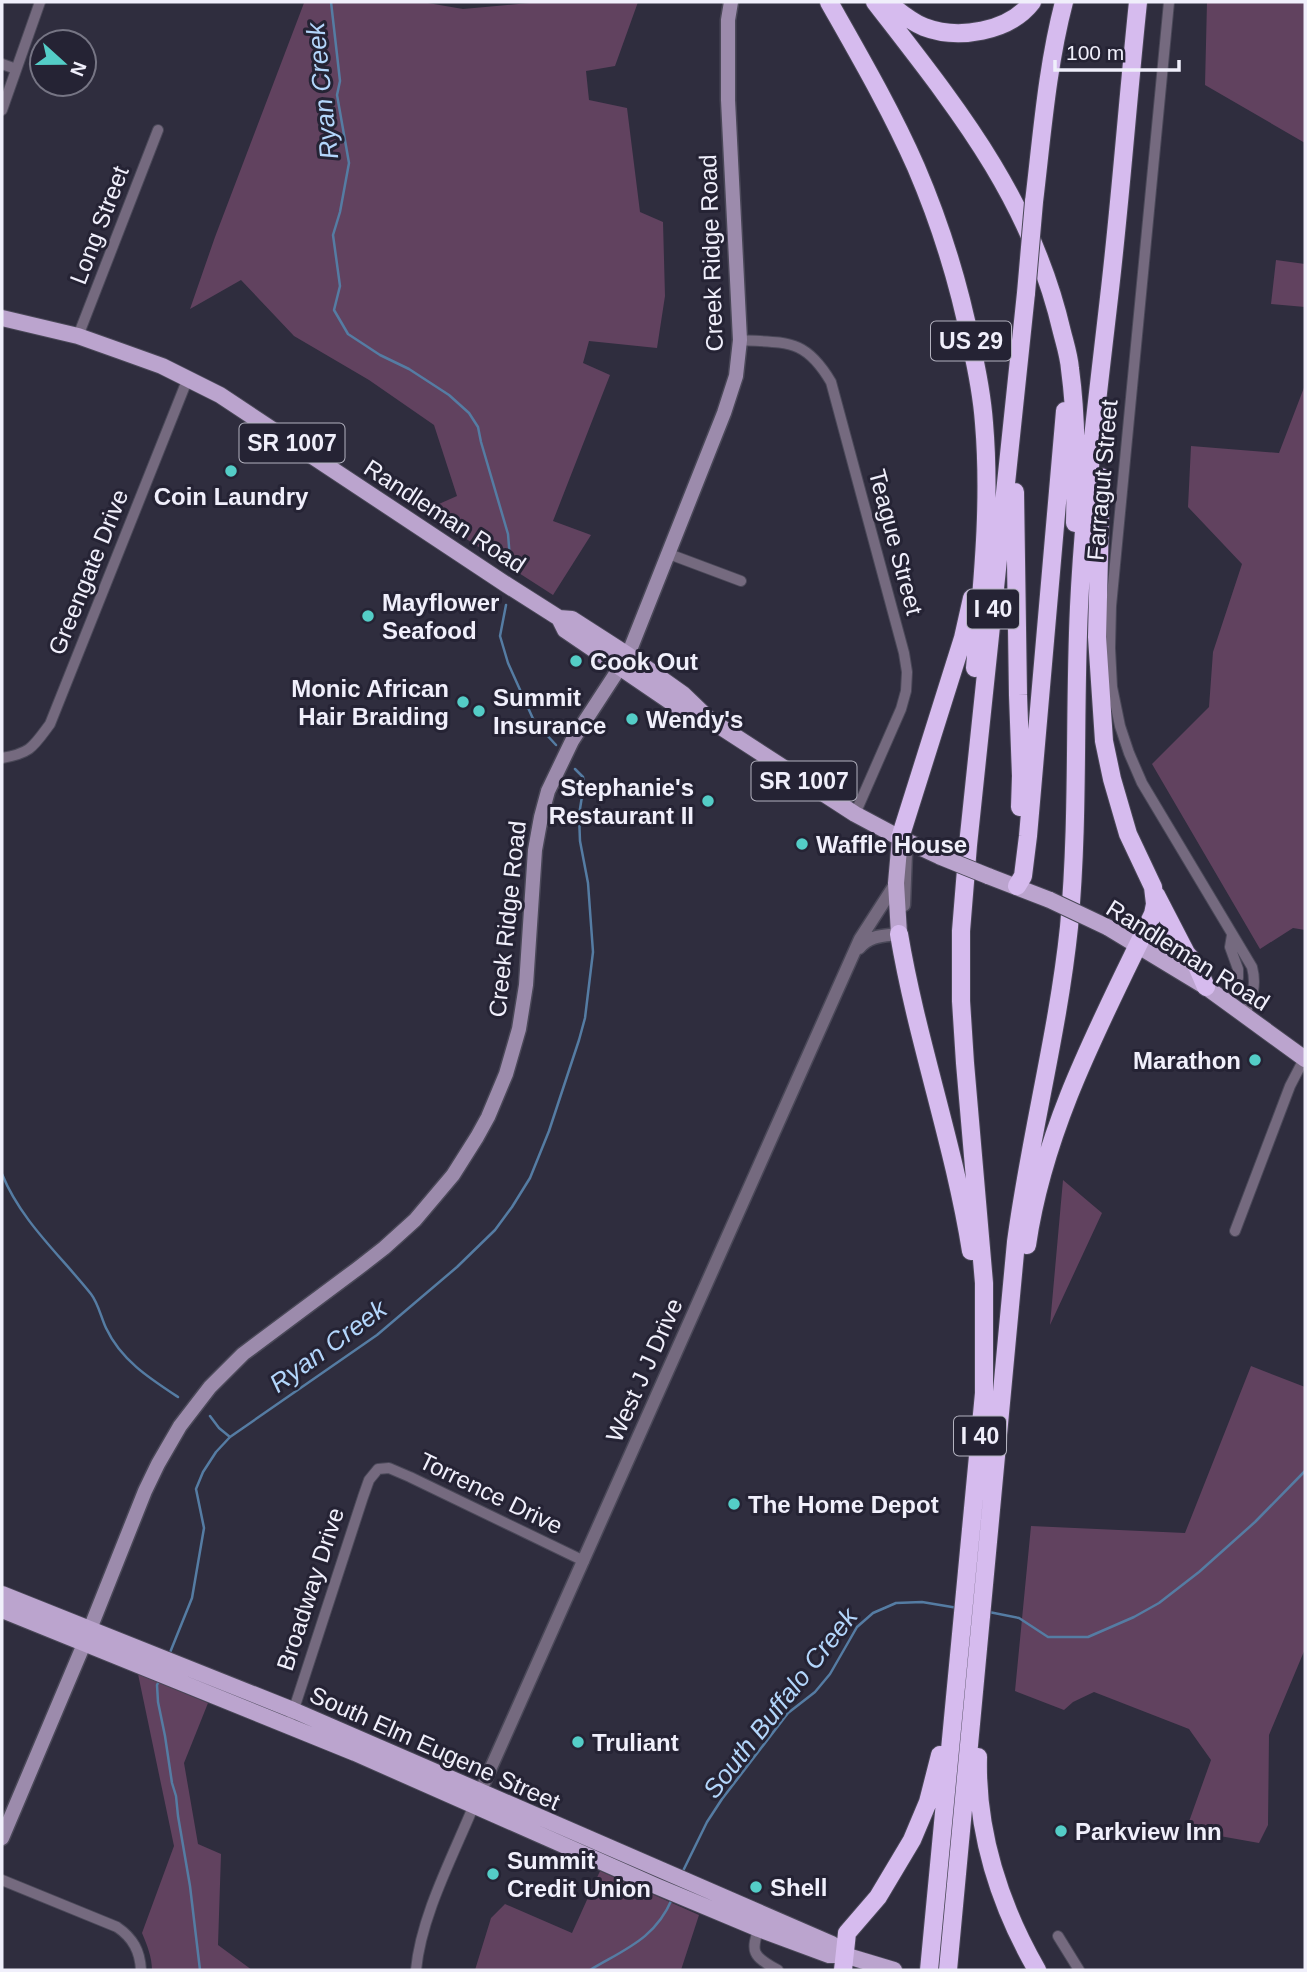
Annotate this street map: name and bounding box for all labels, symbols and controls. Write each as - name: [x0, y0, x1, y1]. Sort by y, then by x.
- water label: Ryan Creek: [300, 19, 344, 161]
- north arrow: [28, 28, 98, 98]
- scale bar: [1055, 28, 1179, 72]
- text: 100 m: [1066, 41, 1124, 64]
- text: N: [66, 59, 91, 79]
- street label: Creek Ridge Road: [694, 154, 728, 352]
- street label: Long Street: [64, 162, 134, 288]
- road number: US 29: [931, 322, 1011, 360]
- street label: Farragut Street: [1082, 398, 1123, 562]
- road number: SR 1007: [240, 424, 344, 462]
- street label: Randleman Road: [359, 454, 531, 578]
- marker: Coin Laundry: [223, 463, 239, 479]
- street label: Teague Street: [864, 466, 928, 618]
- place label: Coin Laundry: [154, 483, 309, 510]
- street label: Greengate Drive: [43, 485, 133, 659]
- place label: Mayflower Seafood: [382, 589, 499, 644]
- road number: I 40: [967, 590, 1019, 628]
- marker: Mayflower Seafood: [360, 608, 376, 624]
- place label: Cook Out: [590, 648, 698, 675]
- marker: Cook Out: [568, 653, 584, 669]
- place label: Monic African Hair Braiding: [291, 675, 449, 730]
- place label: Summit Insurance: [493, 684, 606, 739]
- marker: Monic African Hair Braiding: [455, 694, 471, 710]
- marker: Summit Insurance: [471, 703, 487, 719]
- place label: Wendy's: [646, 706, 743, 733]
- marker: Wendy's: [624, 711, 640, 727]
- road number: SR 1007: [752, 762, 856, 800]
- place label: Stephanie's Restaurant II: [549, 774, 694, 829]
- marker: Stephanie's Restaurant II: [700, 793, 716, 809]
- street label: Creek Ridge Road: [483, 819, 531, 1019]
- place label: Waffle House: [816, 831, 967, 858]
- marker: Waffle House: [794, 836, 810, 852]
- street label: Randleman Road: [1102, 894, 1274, 1016]
- place label: Marathon: [1133, 1047, 1241, 1074]
- marker: Marathon: [1247, 1052, 1263, 1068]
- water label: Ryan Creek: [264, 1292, 394, 1398]
- street label: West J J Drive: [600, 1294, 688, 1446]
- road number: I 40: [954, 1416, 1006, 1456]
- street label: Torrence Drive: [415, 1447, 567, 1539]
- place label: The Home Depot: [748, 1491, 939, 1518]
- marker: The Home Depot: [726, 1496, 742, 1512]
- street label: Broadway Drive: [271, 1504, 349, 1674]
- water label: South Buffalo Creek: [697, 1601, 865, 1804]
- street label: South Elm Eugene Street: [306, 1681, 564, 1816]
- place label: Truliant: [592, 1729, 679, 1756]
- marker: Truliant: [570, 1734, 586, 1750]
- place label: Parkview Inn: [1075, 1818, 1222, 1845]
- marker: Parkview Inn: [1053, 1823, 1069, 1839]
- place label: Summit Credit Union: [507, 1847, 651, 1902]
- marker: Summit Credit Union: [485, 1866, 501, 1882]
- place label: Shell: [770, 1874, 827, 1901]
- marker: Shell: [748, 1879, 764, 1895]

